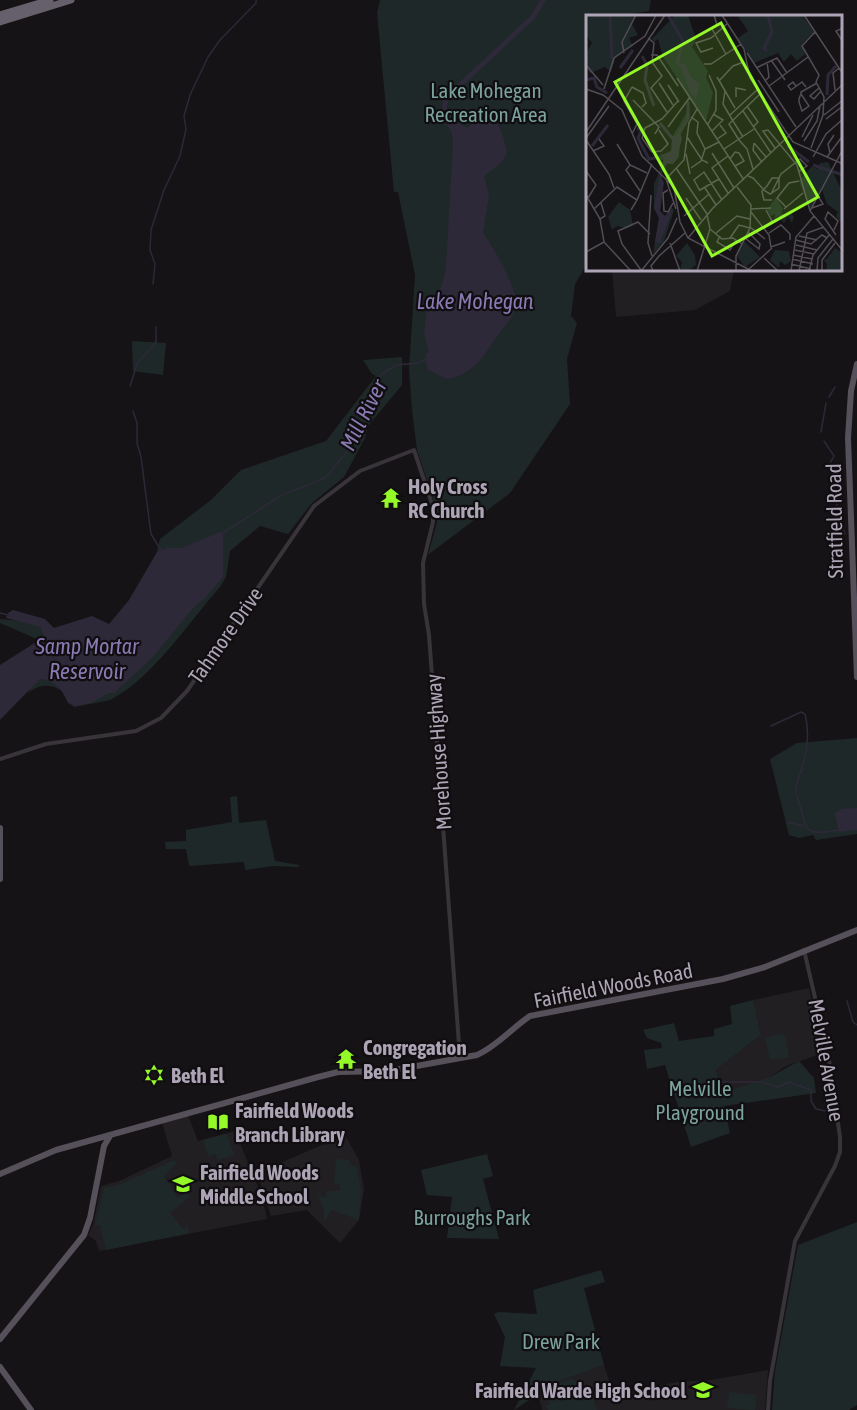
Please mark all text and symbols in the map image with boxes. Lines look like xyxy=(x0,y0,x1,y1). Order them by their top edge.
inset map xyxy=(586,15,842,272)
park label: Lake Mohegan Recreation Area xyxy=(425,78,547,126)
water label: Lake Mohegan xyxy=(416,288,534,314)
water label: Mill River xyxy=(334,374,392,455)
street label: Stratfield Road xyxy=(821,463,847,579)
place label: Holy Cross RC Church xyxy=(408,474,488,522)
temple icon: Holy Cross RC Church xyxy=(379,486,403,510)
street label: Tahmore Drive xyxy=(183,582,267,688)
water label: Samp Mortar Reservoir xyxy=(35,633,140,684)
street label: Morehouse Highway xyxy=(421,673,455,831)
street label: Fairfield Woods Road xyxy=(531,958,695,1012)
street label: Melville Avenue xyxy=(804,997,850,1123)
place label: Congregation Beth El xyxy=(363,1035,467,1083)
temple icon: Congregation Beth El xyxy=(334,1047,358,1071)
synagogue icon: Beth El xyxy=(142,1063,166,1087)
place label: Beth El xyxy=(171,1063,225,1087)
park label: Melville Playground xyxy=(655,1076,745,1124)
place label: Fairfield Woods Branch Library xyxy=(235,1098,354,1146)
library icon: Fairfield Woods Branch Library xyxy=(206,1110,230,1134)
place label: Fairfield Woods Middle School xyxy=(200,1160,319,1208)
school or university icon: Fairfield Woods Middle School xyxy=(171,1172,195,1196)
park label: Burroughs Park xyxy=(413,1205,531,1229)
park label: Drew Park xyxy=(522,1329,600,1353)
place label: Fairfield Warde High School xyxy=(475,1378,686,1402)
school or university icon: Fairfield Warde High School xyxy=(691,1378,715,1402)

